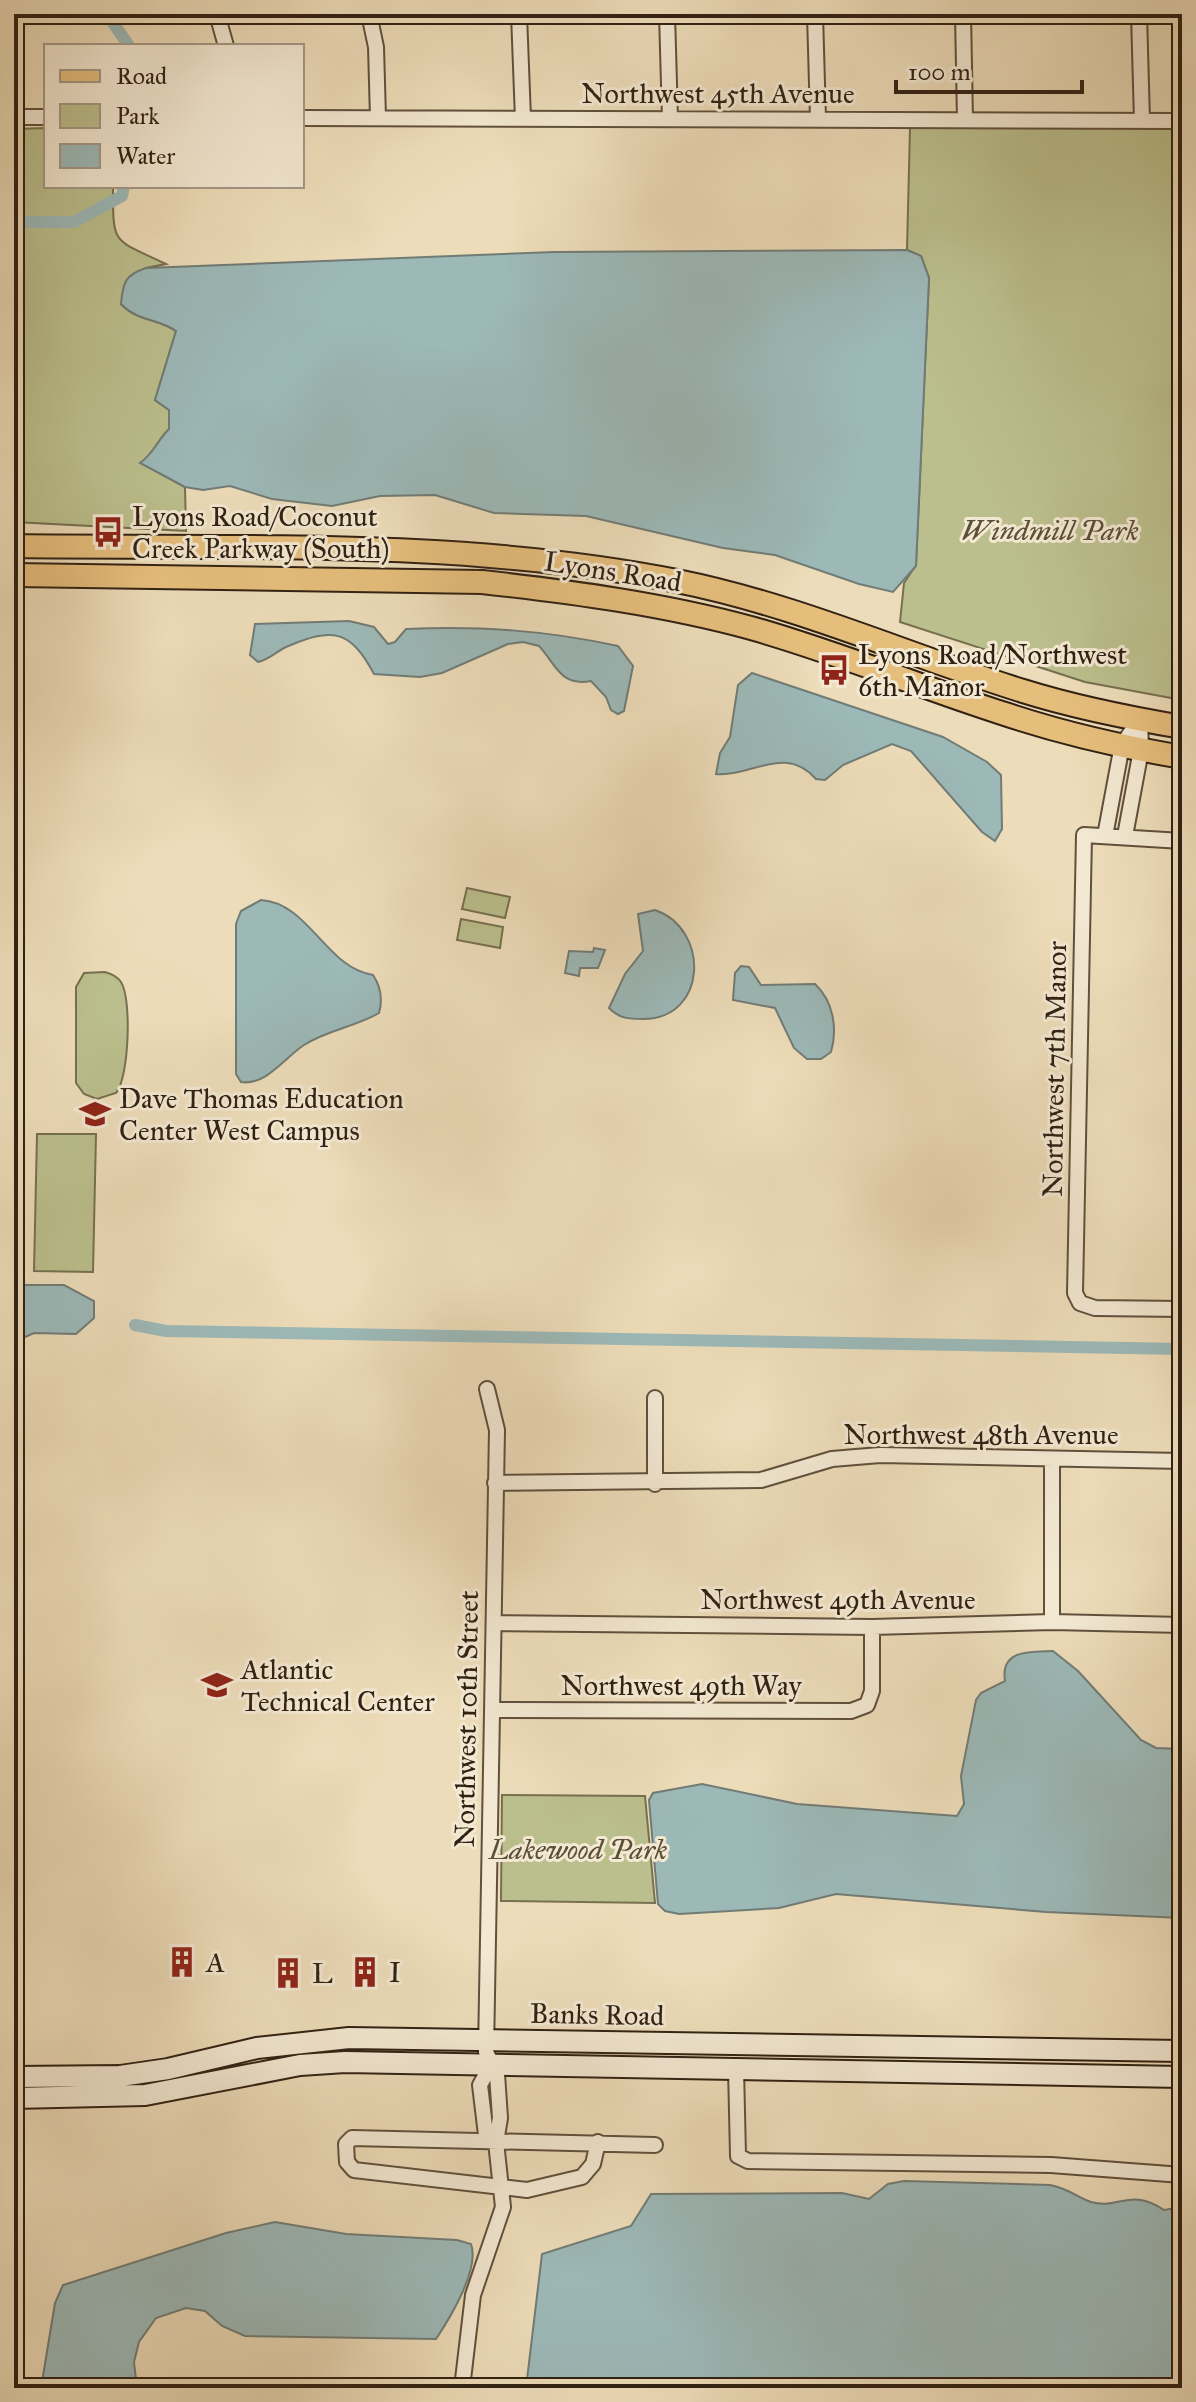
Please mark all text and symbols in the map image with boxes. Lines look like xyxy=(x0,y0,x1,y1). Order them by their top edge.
legend xyxy=(44,44,304,188)
scale bar xyxy=(896,44,1082,94)
text: 100 m xyxy=(908,57,971,87)
text: Road xyxy=(116,61,167,91)
street label: Northwest 45th Avenue xyxy=(581,76,855,111)
text: Park xyxy=(116,101,160,131)
text: Water xyxy=(116,141,175,171)
place label: Lyons Road/Coconut Creek Parkway (South) xyxy=(132,499,390,566)
park label: Windmill Park xyxy=(961,513,1139,548)
bus stop icon: Lyons Road/Coconut Creek Parkway (South) xyxy=(91,515,125,549)
street label: Lyons Road xyxy=(542,543,684,600)
place label: Lyons Road/Northwest 6th Manor xyxy=(858,637,1127,704)
bus stop icon: Lyons Road/Northwest 6th Manor xyxy=(817,653,851,687)
street label: Northwest 7th Manor xyxy=(1035,940,1074,1197)
place label: Dave Thomas Education Center West Campus xyxy=(119,1081,404,1148)
school or university icon: Dave Thomas Education Center West Campus xyxy=(78,1097,112,1131)
street label: Northwest 48th Avenue xyxy=(843,1417,1119,1452)
street label: Northwest 49th Avenue xyxy=(700,1582,976,1617)
street label: Northwest 10th Street xyxy=(447,1590,486,1848)
place label: Atlantic Technical Center xyxy=(240,1652,435,1719)
school or university icon: Atlantic Technical Center xyxy=(200,1668,234,1702)
street label: Northwest 49th Way xyxy=(560,1668,802,1703)
park label: Lakewood Park xyxy=(487,1832,668,1867)
building icon: A xyxy=(165,1945,199,1979)
place label: A xyxy=(205,1945,225,1980)
building icon: I xyxy=(348,1955,382,1989)
place label: I xyxy=(389,1955,401,1990)
building icon: L xyxy=(271,1956,305,1990)
place label: L xyxy=(312,1956,333,1991)
street label: Banks Road xyxy=(529,1996,664,2033)

